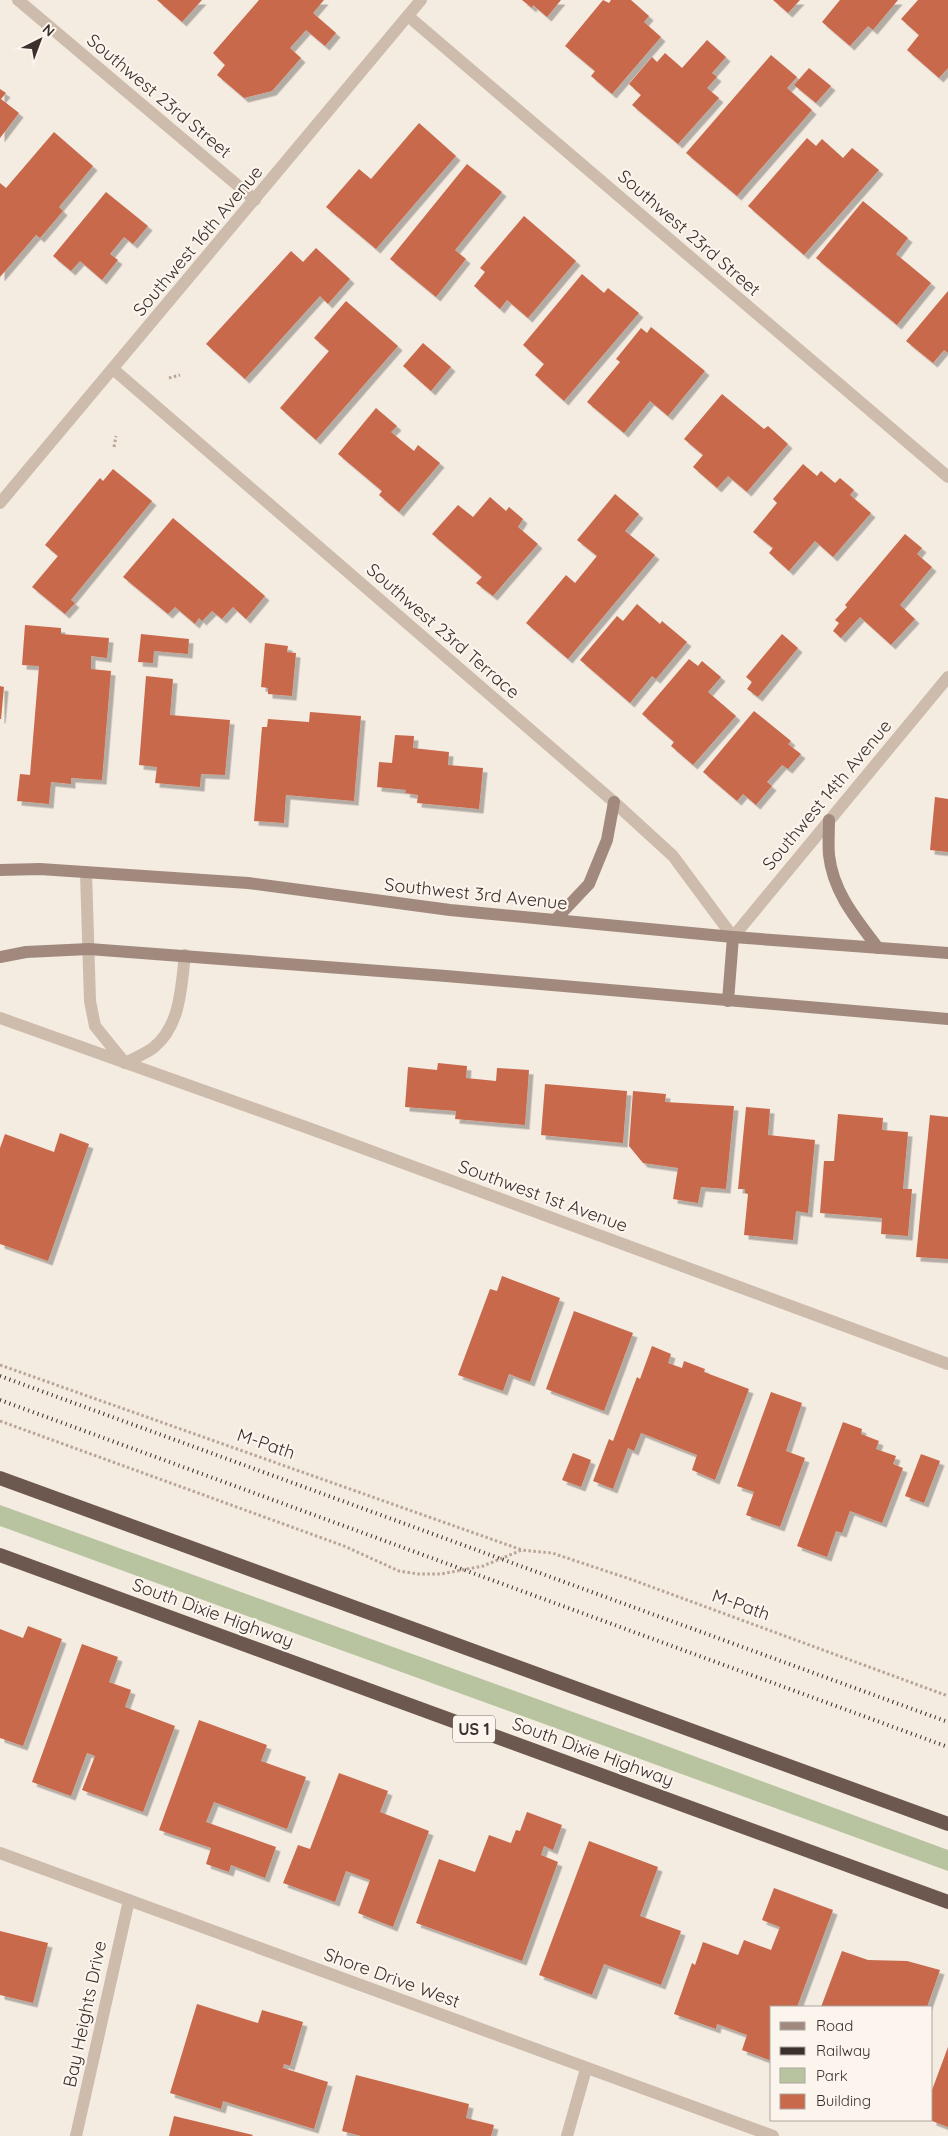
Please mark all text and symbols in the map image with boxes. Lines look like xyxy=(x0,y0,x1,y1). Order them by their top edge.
north arrow xyxy=(15,15,65,65)
text: N xyxy=(39,20,59,40)
street label: Southwest 23rd Street xyxy=(82,28,236,163)
street label: Southwest 16th Avenue xyxy=(128,161,267,321)
street label: Southwest 23rd Street xyxy=(613,164,765,301)
street label: Southwest 23rd Terrace xyxy=(362,558,525,703)
street label: Southwest 14th Avenue xyxy=(757,715,896,875)
street label: Southwest 3rd Avenue xyxy=(383,872,569,915)
street label: Southwest 1st Avenue xyxy=(455,1154,631,1237)
street label: M-Path xyxy=(234,1423,298,1464)
street label: South Dixie Highway xyxy=(129,1573,297,1652)
street label: M-Path xyxy=(709,1584,773,1626)
street label: South Dixie Highway xyxy=(509,1712,677,1791)
road number: US 1 xyxy=(453,1716,495,1742)
street label: Bay Heights Drive xyxy=(58,1938,111,2089)
street label: Shore Drive West xyxy=(321,1942,463,2013)
legend xyxy=(770,2006,933,2121)
text: Road xyxy=(816,2016,853,2035)
text: Railway xyxy=(816,2041,871,2060)
text: Park xyxy=(816,2066,848,2085)
text: Building xyxy=(816,2091,871,2110)

